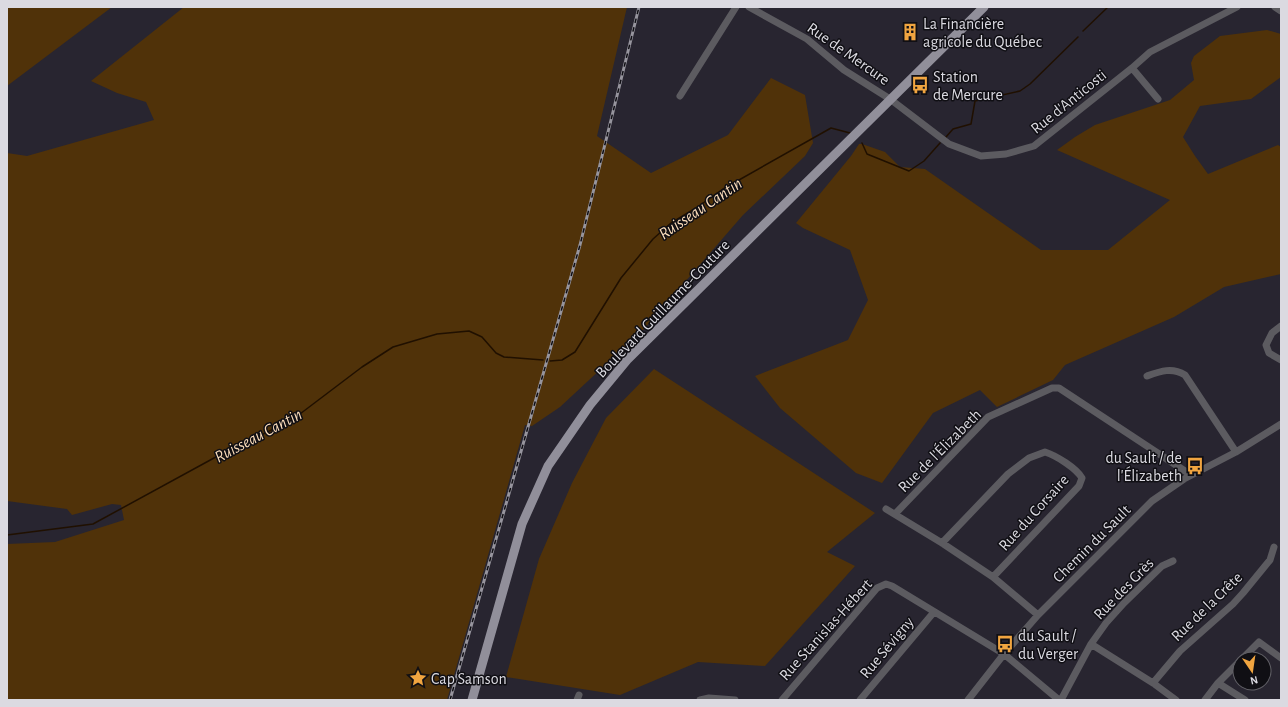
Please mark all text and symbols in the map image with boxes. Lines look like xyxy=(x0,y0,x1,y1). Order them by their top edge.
place label: La Financière agricole du Québec xyxy=(923,16,1042,51)
street label: Rue de Mercure xyxy=(804,20,893,88)
building icon: La Financière agricole du Québec xyxy=(900,22,920,42)
street label: Rue d'Anticosti xyxy=(1028,67,1109,137)
place label: Station de Mercure xyxy=(933,69,1003,103)
bus stop icon: Station de Mercure xyxy=(910,75,930,95)
water label: Ruisseau Cantin xyxy=(656,174,745,242)
street label: Boulevard Guillaume-Couture xyxy=(593,237,733,381)
water label: Ruisseau Cantin xyxy=(212,405,305,466)
street label: Rue de l'Élizabeth xyxy=(894,405,984,495)
place label: du Sault / de l'Élizabeth xyxy=(1106,450,1182,484)
bus stop icon: du Sault / de l'Élizabeth xyxy=(1185,456,1205,476)
street label: Rue du Corsaire xyxy=(996,471,1072,554)
street label: Chemin du Sault xyxy=(1050,502,1134,586)
street label: Rue des Grès xyxy=(1091,555,1157,623)
street label: Rue de la Crête xyxy=(1168,569,1245,644)
street label: Rue Stanislas-Hébert xyxy=(776,576,875,683)
street label: Rue Sévigny xyxy=(857,614,918,682)
place label: du Sault / du Verger xyxy=(1018,628,1079,662)
bus stop icon: du Sault / du Verger xyxy=(995,634,1015,654)
north arrow xyxy=(1232,651,1272,691)
place icon: Cap Samson xyxy=(408,668,428,688)
place label: Cap Samson xyxy=(431,671,507,687)
text: N xyxy=(1249,674,1259,686)

